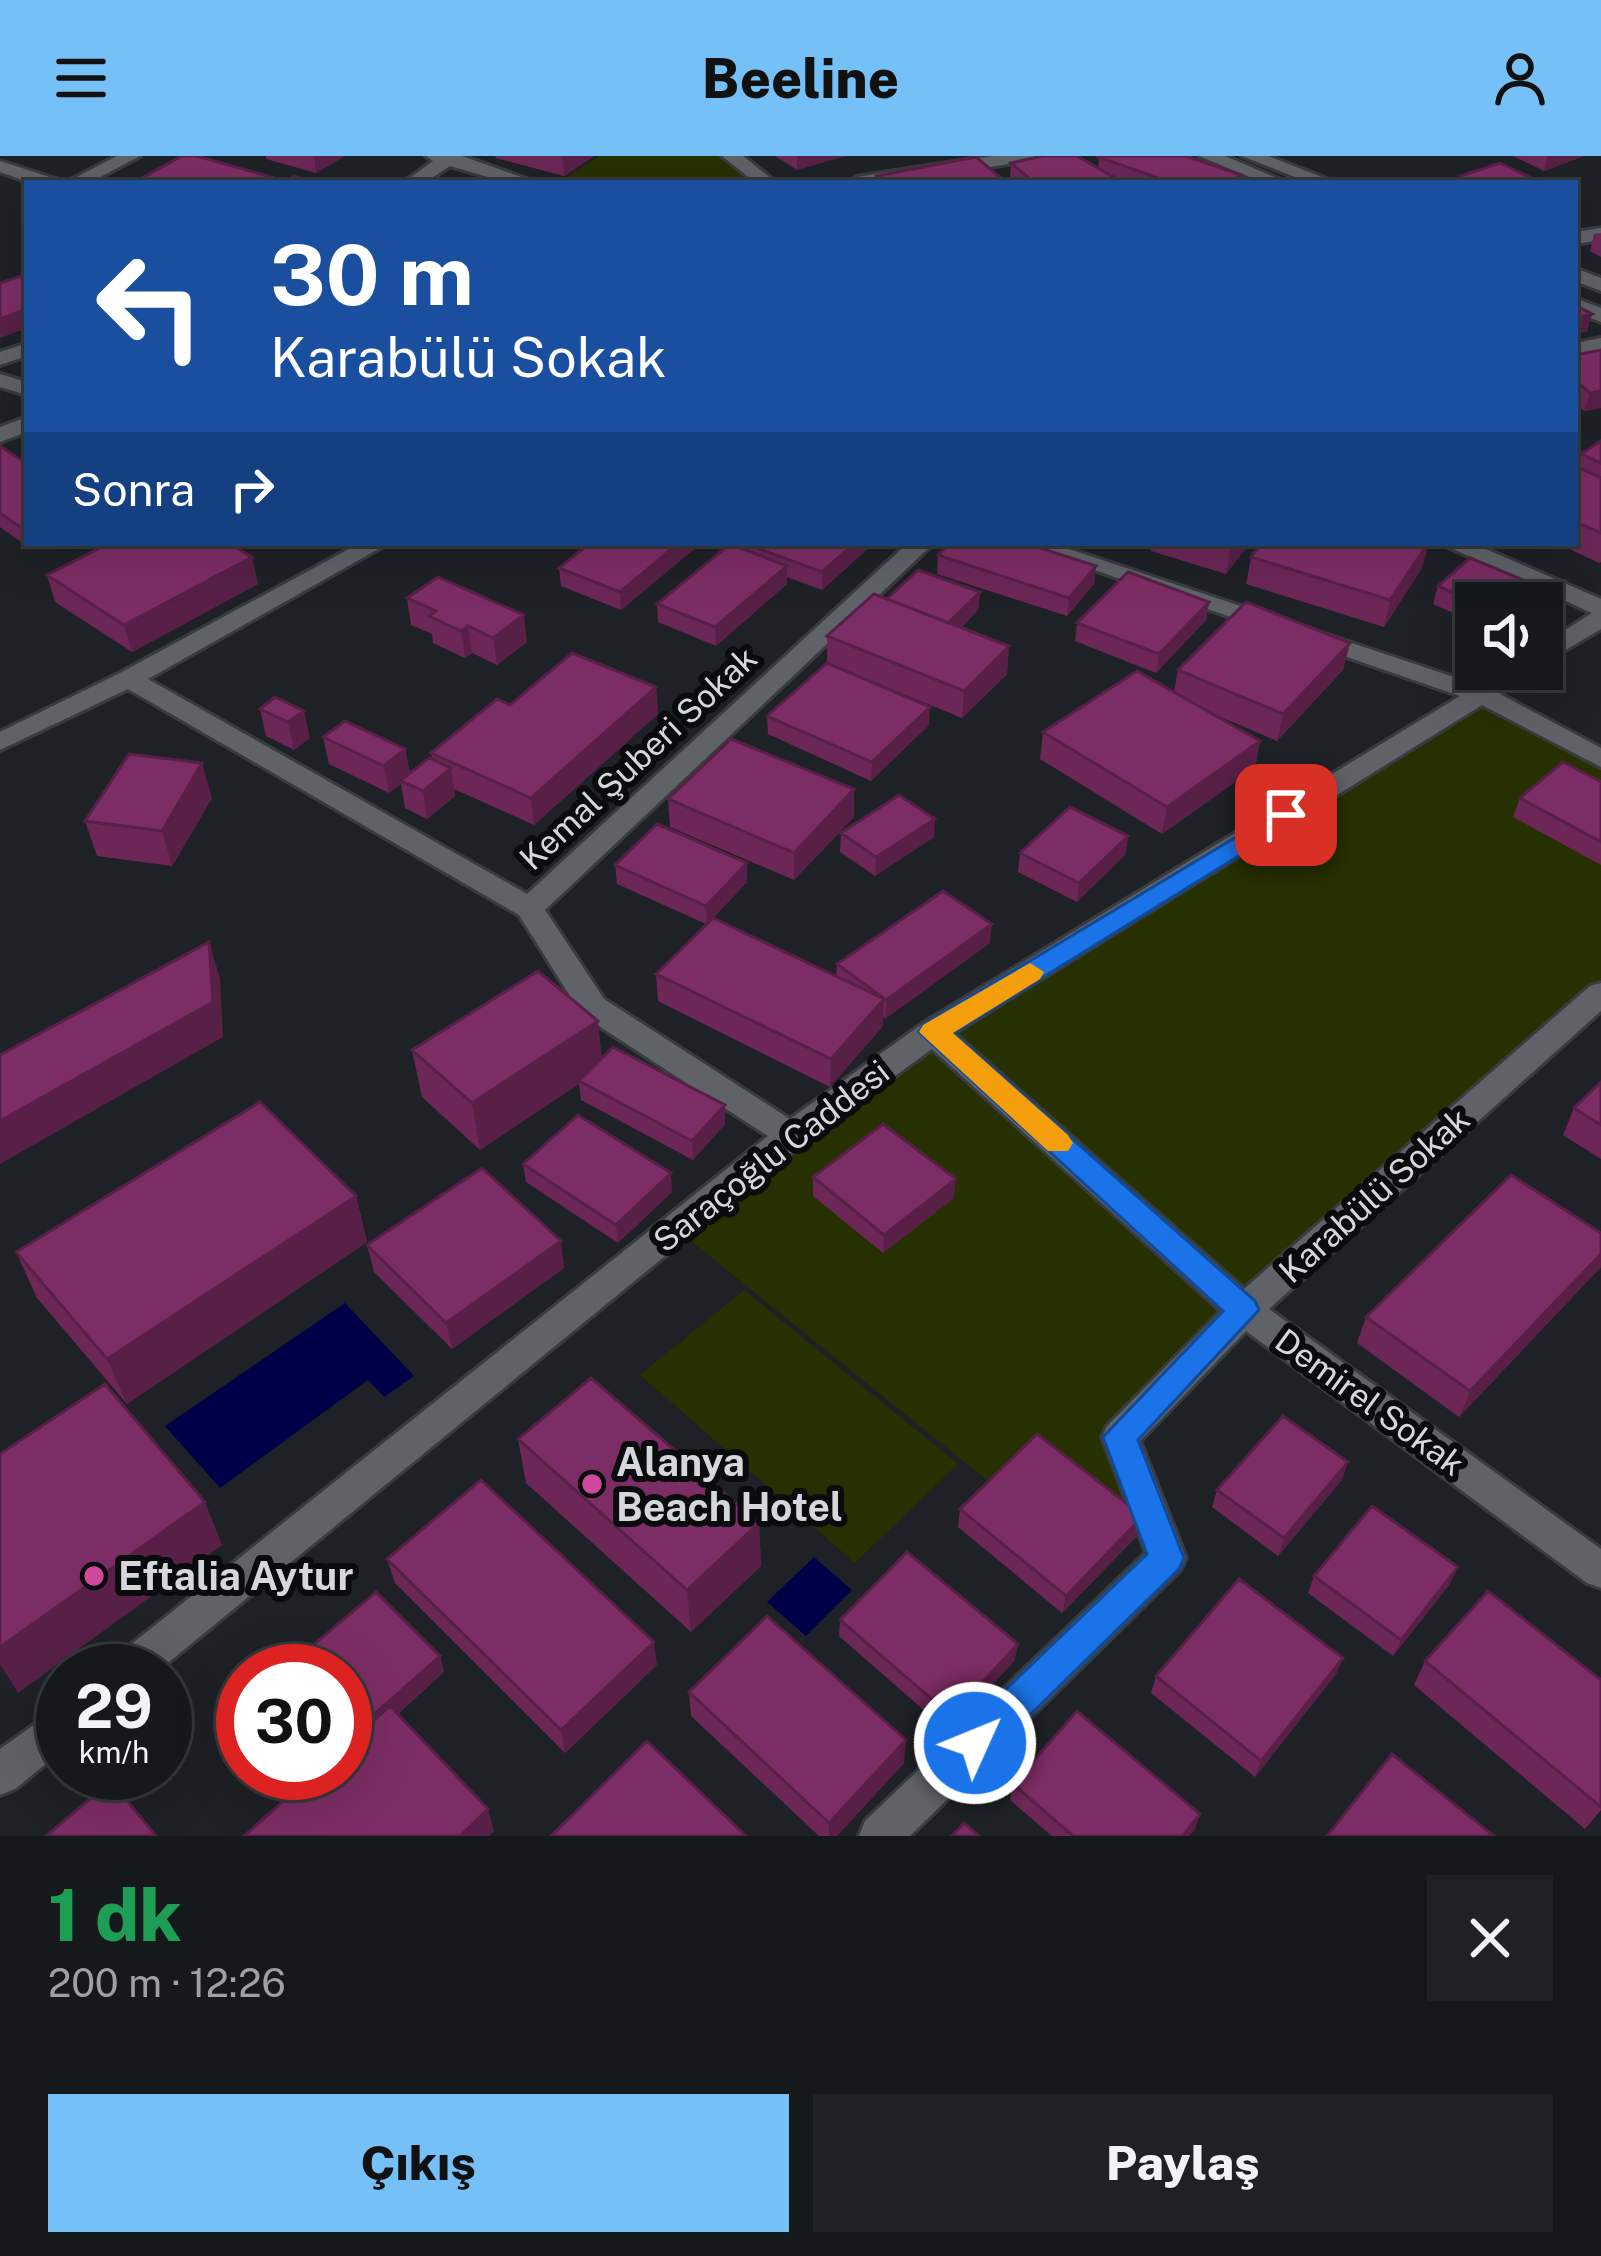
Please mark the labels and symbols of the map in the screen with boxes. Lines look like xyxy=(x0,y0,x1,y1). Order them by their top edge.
street label: Kemal Şuberi Sokak xyxy=(512,639,764,877)
pin xyxy=(1235,764,1337,866)
street label: Saraçoğlu Caddesi xyxy=(646,1052,896,1260)
street label: Karabülü Sokak xyxy=(1271,1100,1477,1290)
street label: Demirel Sokak xyxy=(1269,1321,1471,1483)
place label: Alanya Beach Hotel xyxy=(616,1439,843,1530)
marker: Alanya Beach Hotel xyxy=(579,1471,605,1497)
place label: Eftalia Aytur xyxy=(118,1553,353,1599)
marker: Eftalia Aytur xyxy=(81,1563,107,1589)
speed limit sign: 30 xyxy=(216,1644,372,1800)
position arrow xyxy=(912,1680,1038,1806)

